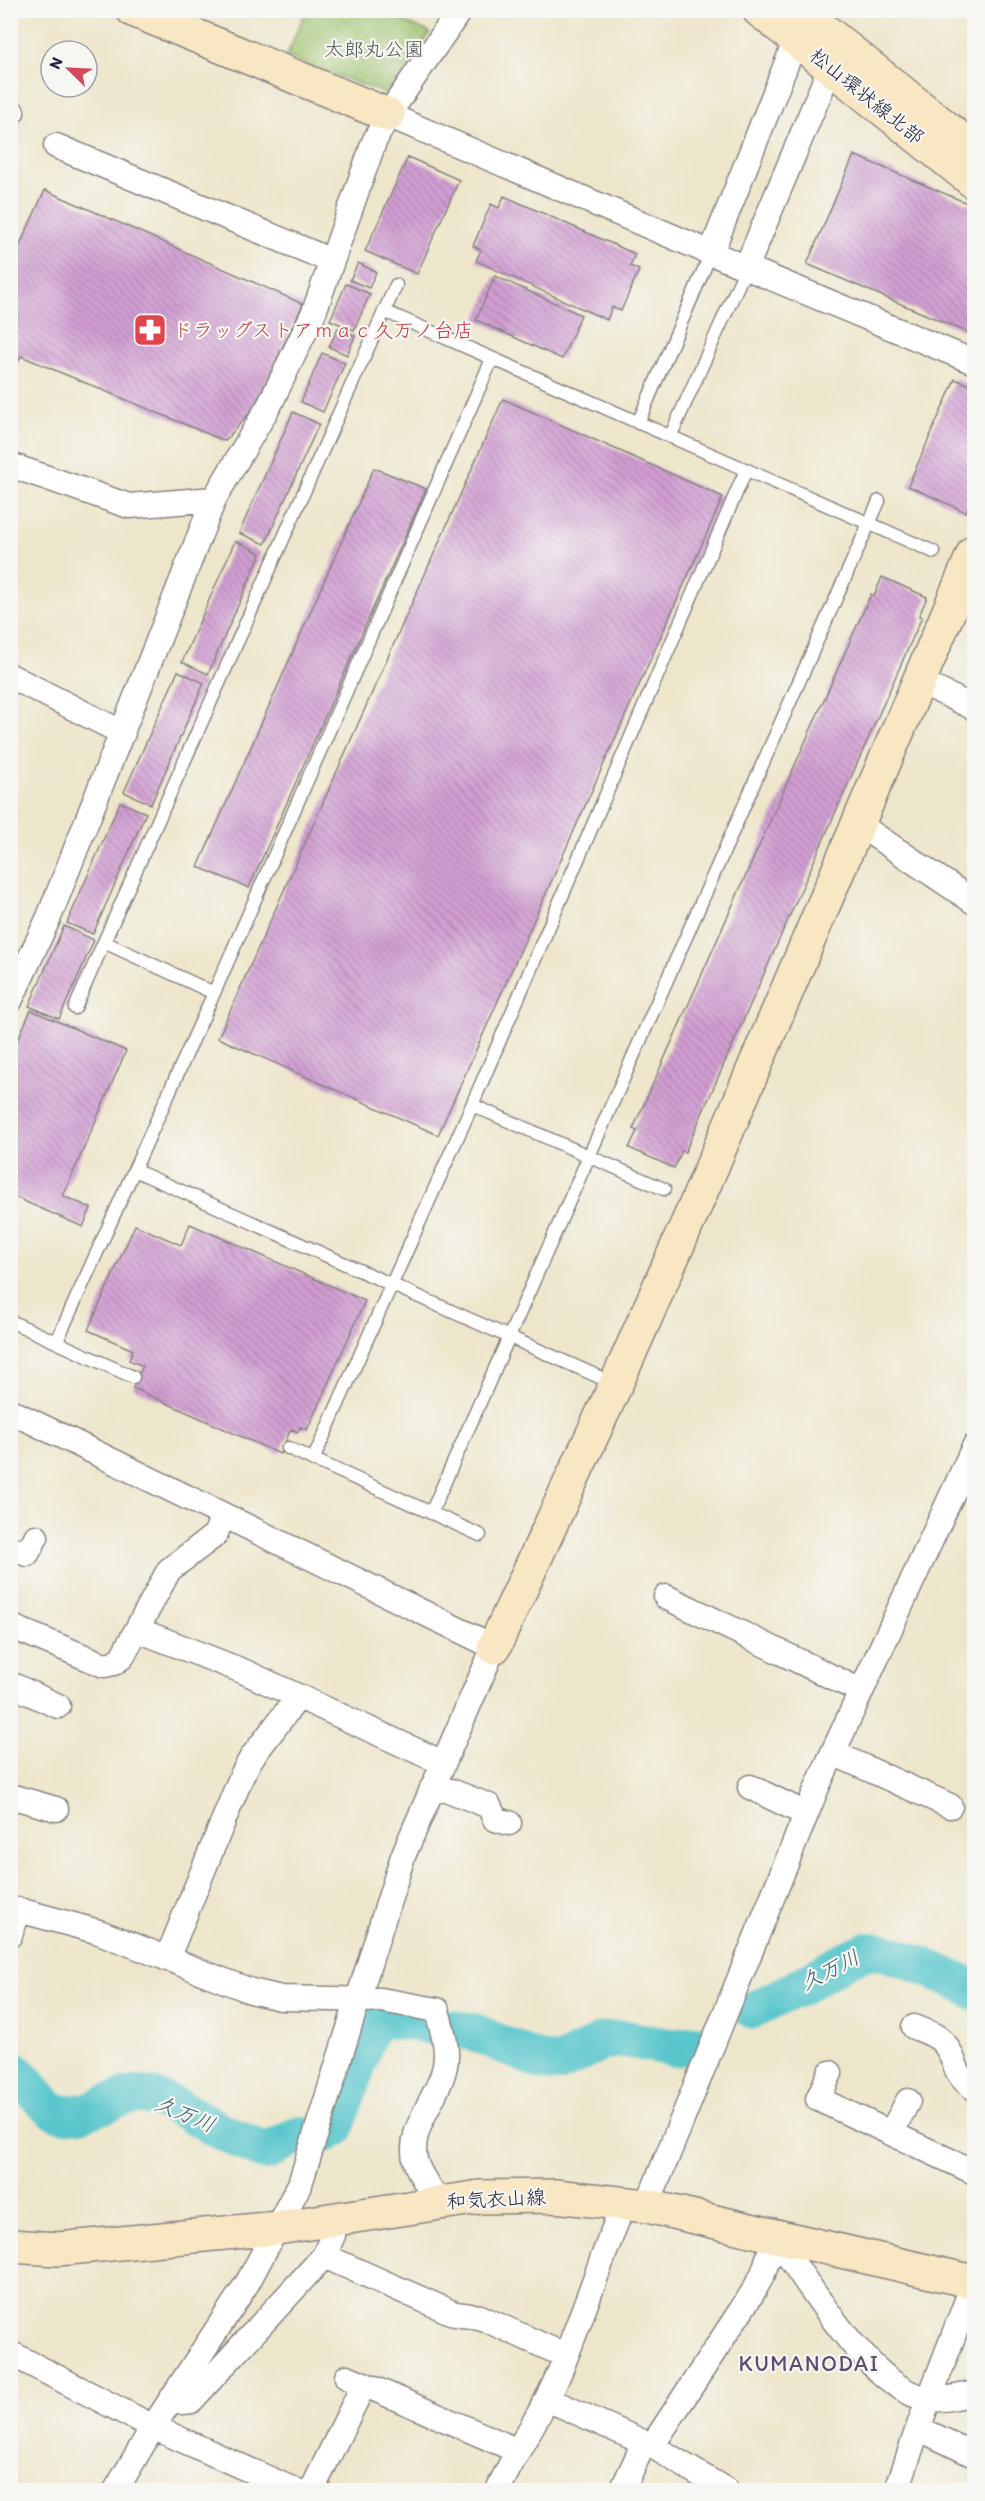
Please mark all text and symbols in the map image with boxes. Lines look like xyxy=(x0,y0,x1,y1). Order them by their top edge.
park label: 太郎丸公園 xyxy=(324,37,424,61)
north arrow xyxy=(39,39,99,99)
street label: 松山環状線北部 xyxy=(805,43,929,149)
text: N xyxy=(45,54,67,72)
pharmacy icon: ドラッグストアｍａｃ久万ノ台店 xyxy=(132,312,168,348)
place label: ドラッグストアｍａｃ久万ノ台店 xyxy=(173,318,473,342)
water label: 久万川 xyxy=(796,1944,864,1995)
water label: 久万川 xyxy=(151,2090,219,2137)
street label: 和気衣山線 xyxy=(445,2184,547,2214)
district label: KUMANODAI xyxy=(739,2350,879,2377)

